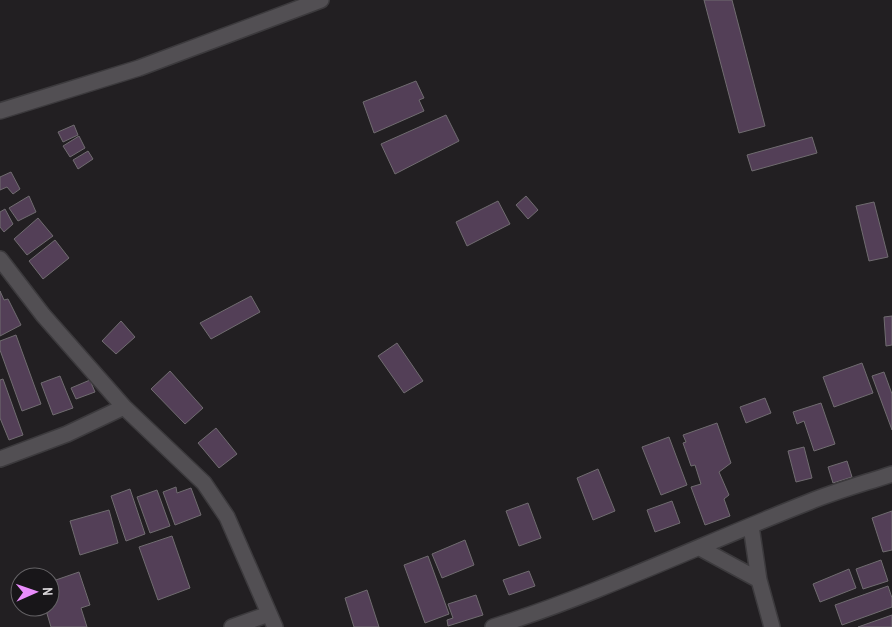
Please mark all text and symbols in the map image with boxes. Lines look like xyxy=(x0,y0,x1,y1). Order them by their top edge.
north arrow xyxy=(10,567,60,617)
text: N xyxy=(39,587,57,596)

